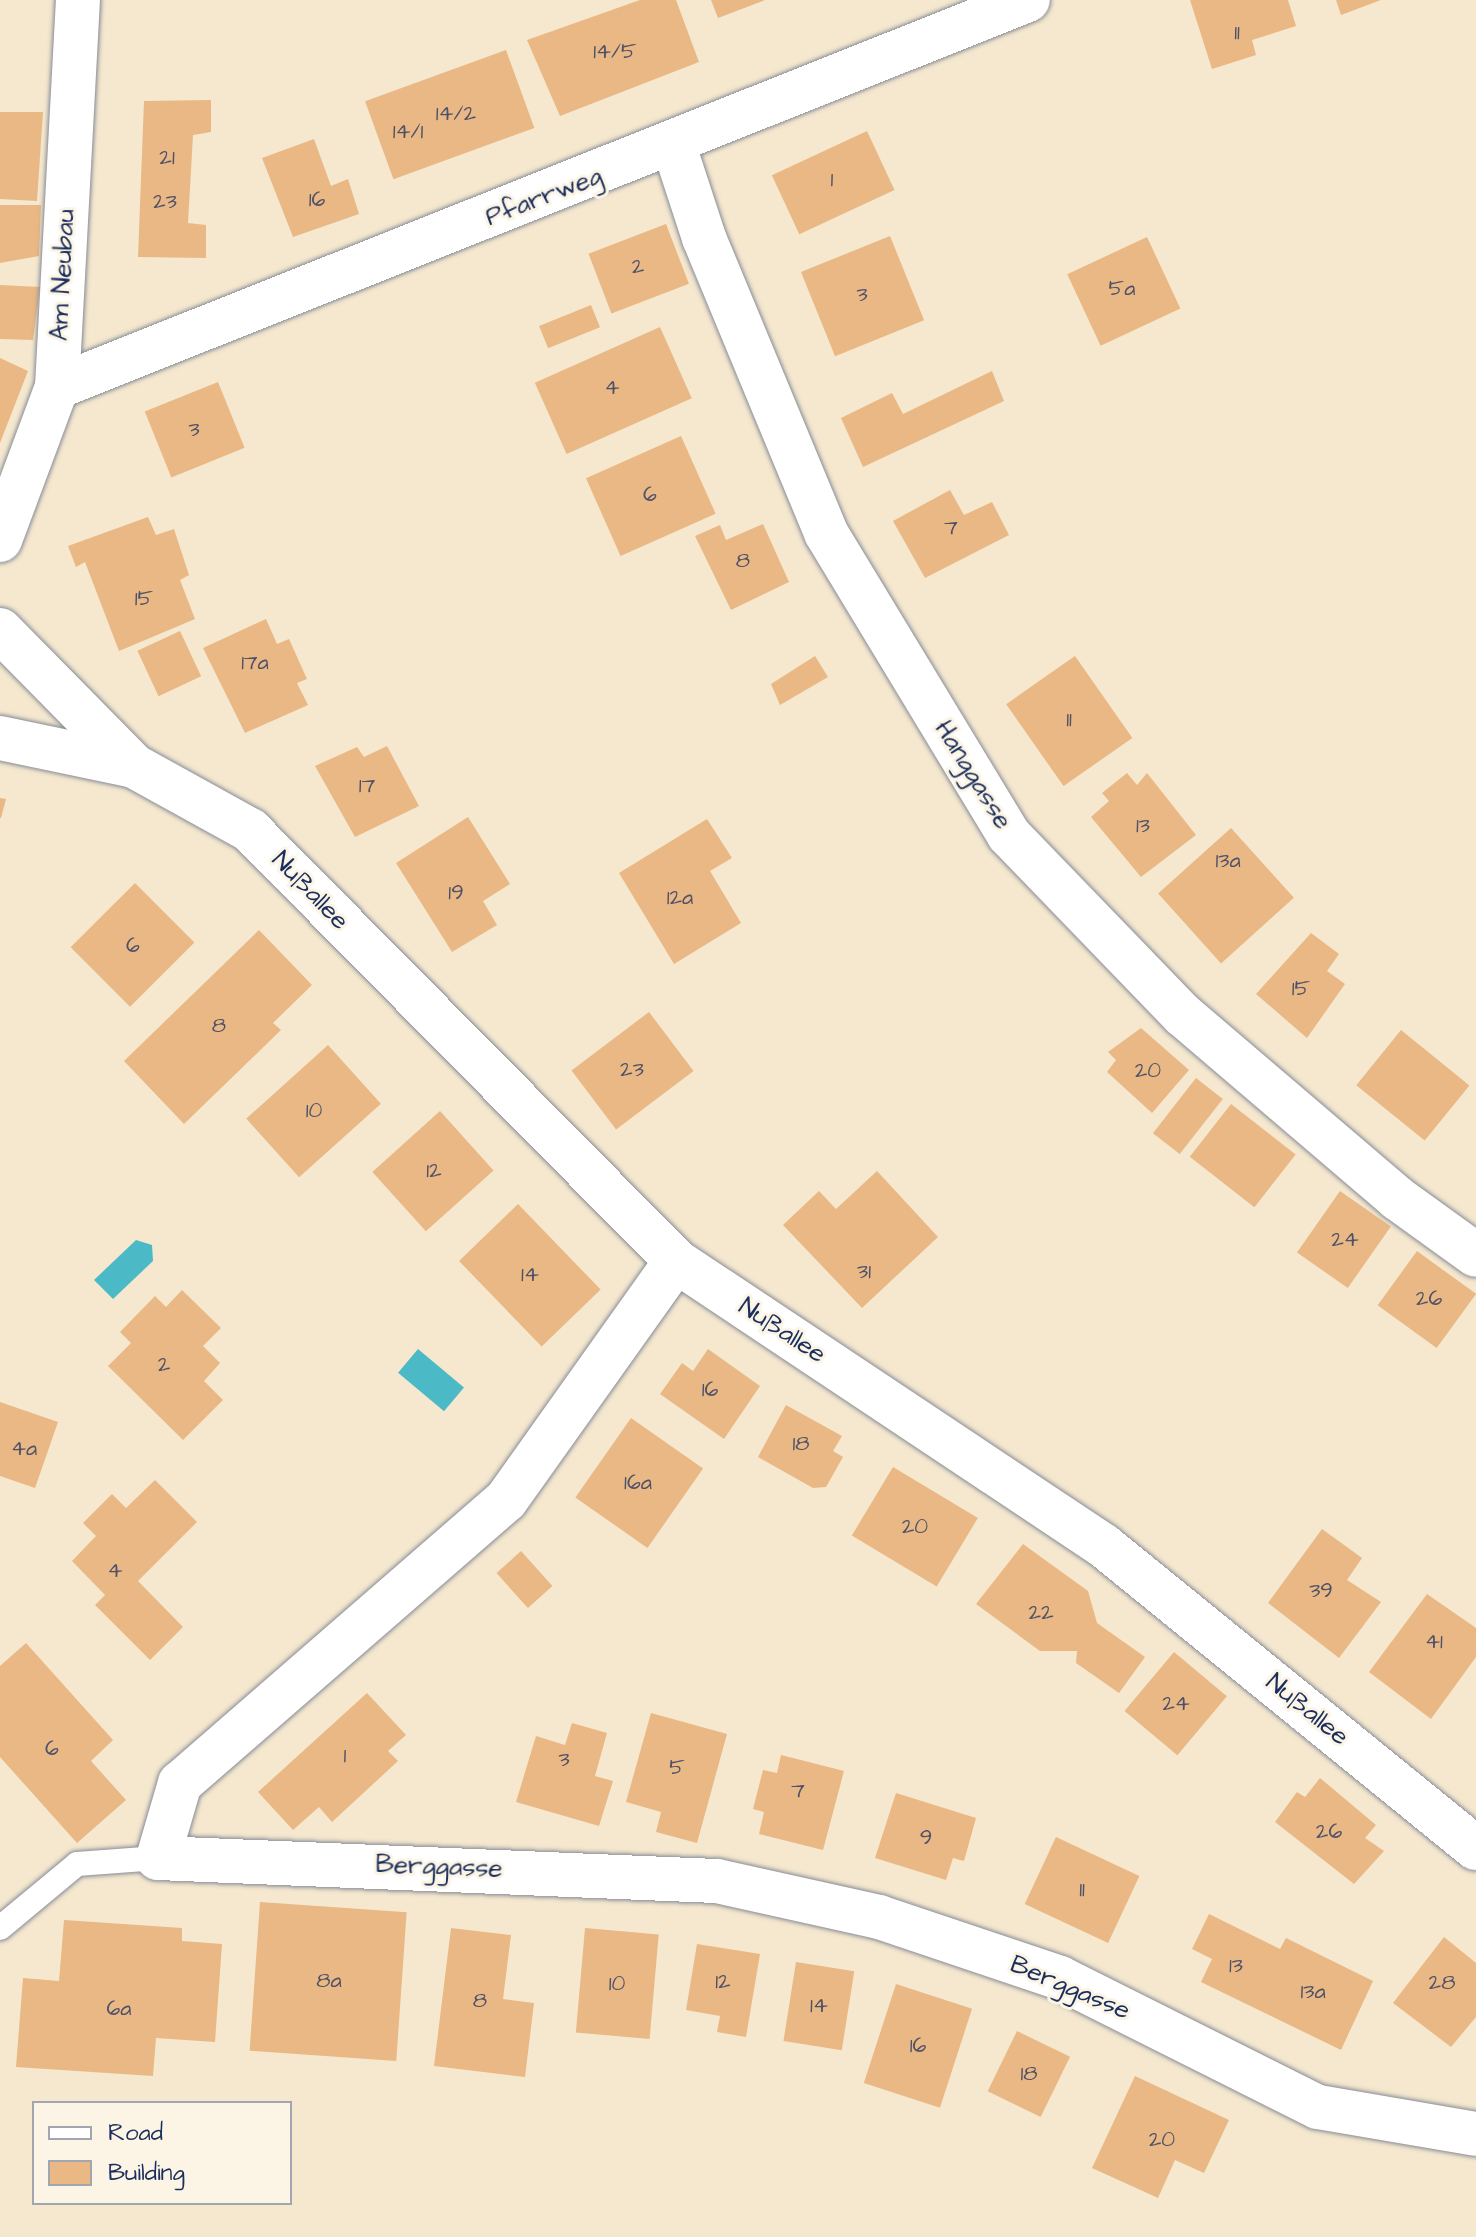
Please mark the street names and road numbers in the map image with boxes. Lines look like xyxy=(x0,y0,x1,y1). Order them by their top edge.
street label: Pfarrweg xyxy=(481,160,607,234)
street label: Am Neubau xyxy=(44,208,82,342)
street label: Hanggasse xyxy=(927,715,1019,835)
street label: Nußallee xyxy=(265,845,355,937)
street label: Nußallee xyxy=(733,1291,831,1371)
street label: Nußallee xyxy=(1259,1667,1355,1753)
street label: Berggasse xyxy=(375,1849,503,1885)
street label: Berggasse xyxy=(1005,1949,1135,2027)

